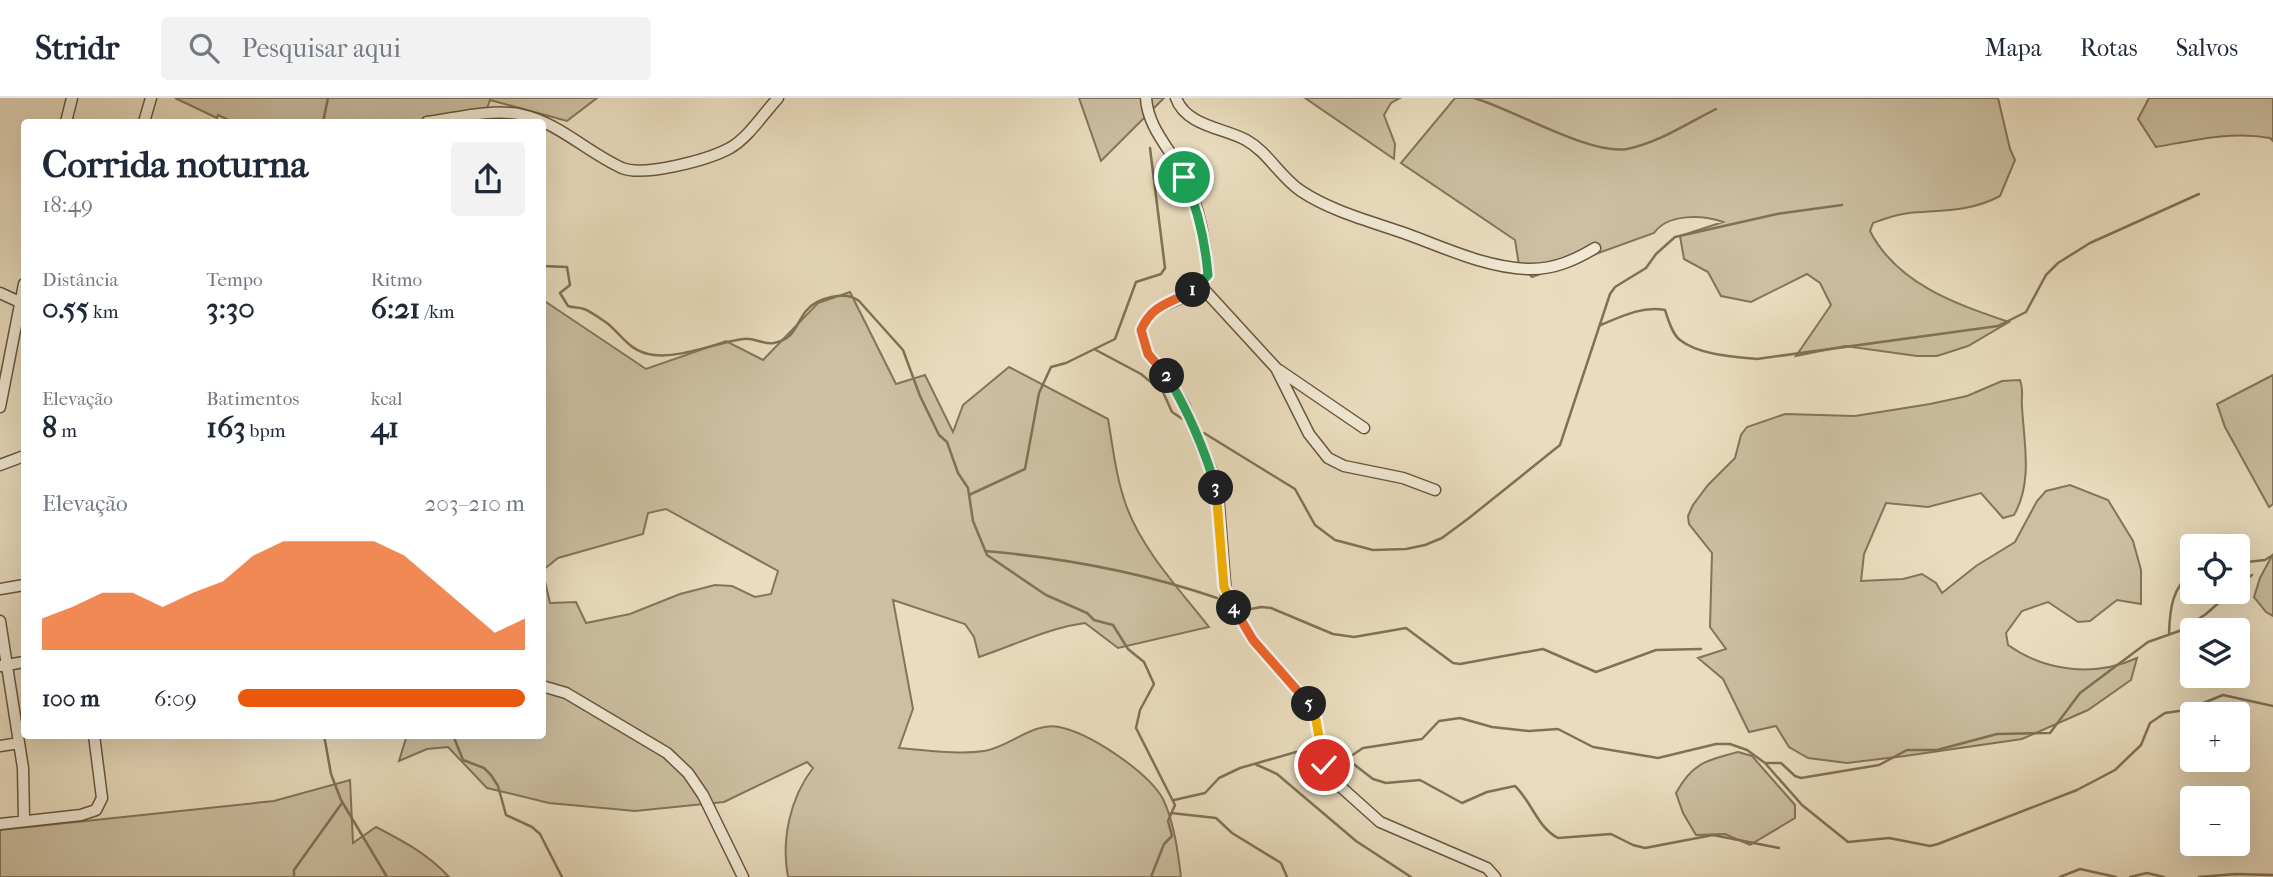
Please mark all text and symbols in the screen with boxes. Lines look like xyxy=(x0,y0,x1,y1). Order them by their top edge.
search box xyxy=(161,17,651,80)
text: Stridr xyxy=(35,29,119,68)
icon: search xyxy=(185,29,223,67)
text: Pesquisar aqui xyxy=(241,33,401,64)
text: Mapa xyxy=(1985,34,2042,62)
text: Rotas xyxy=(2080,34,2138,62)
text: Salvos xyxy=(2176,34,2238,62)
text: Corrida noturna xyxy=(42,142,308,187)
button: share xyxy=(451,142,525,216)
pin xyxy=(1154,147,1214,207)
icon: arrive xyxy=(1165,158,1203,196)
text: 18:49 xyxy=(42,191,93,218)
text: Distância xyxy=(42,269,118,291)
text: Tempo xyxy=(206,269,263,291)
text: Ritmo xyxy=(371,269,422,291)
pin: 1 xyxy=(1176,272,1210,308)
text: 1 xyxy=(1189,278,1196,300)
text: 0.55 xyxy=(42,291,89,326)
text: 3:30 xyxy=(206,291,255,326)
text: 6:21 xyxy=(371,291,420,326)
text: km xyxy=(89,301,119,323)
text: /km xyxy=(420,301,455,323)
pin: 2 xyxy=(1150,358,1184,394)
text: 2 xyxy=(1162,364,1171,386)
text: Elevação xyxy=(42,388,113,410)
text: Batimentos xyxy=(206,388,299,410)
text: kcal xyxy=(371,388,403,410)
text: 8 xyxy=(42,410,57,445)
text: 163 xyxy=(206,410,245,445)
text: 41 xyxy=(371,410,399,445)
text: m xyxy=(57,420,77,442)
text: bpm xyxy=(245,420,286,442)
pin: 3 xyxy=(1198,470,1234,506)
text: 3 xyxy=(1212,476,1219,498)
text: Elevação xyxy=(42,490,128,517)
text: 203–210 m xyxy=(424,490,525,517)
map controls xyxy=(2180,534,2250,856)
button: locate xyxy=(2180,534,2250,604)
pin: 4 xyxy=(1216,590,1252,626)
text: 4 xyxy=(1228,596,1239,618)
button: layers xyxy=(2180,618,2250,688)
text: 100 m xyxy=(42,685,100,712)
text: 6:09 xyxy=(154,685,197,712)
pin: 5 xyxy=(1292,686,1326,722)
text: 5 xyxy=(1304,692,1313,714)
button: + xyxy=(2180,702,2250,772)
pin xyxy=(1294,735,1354,795)
icon: check xyxy=(1305,746,1343,784)
button: − xyxy=(2180,786,2250,856)

